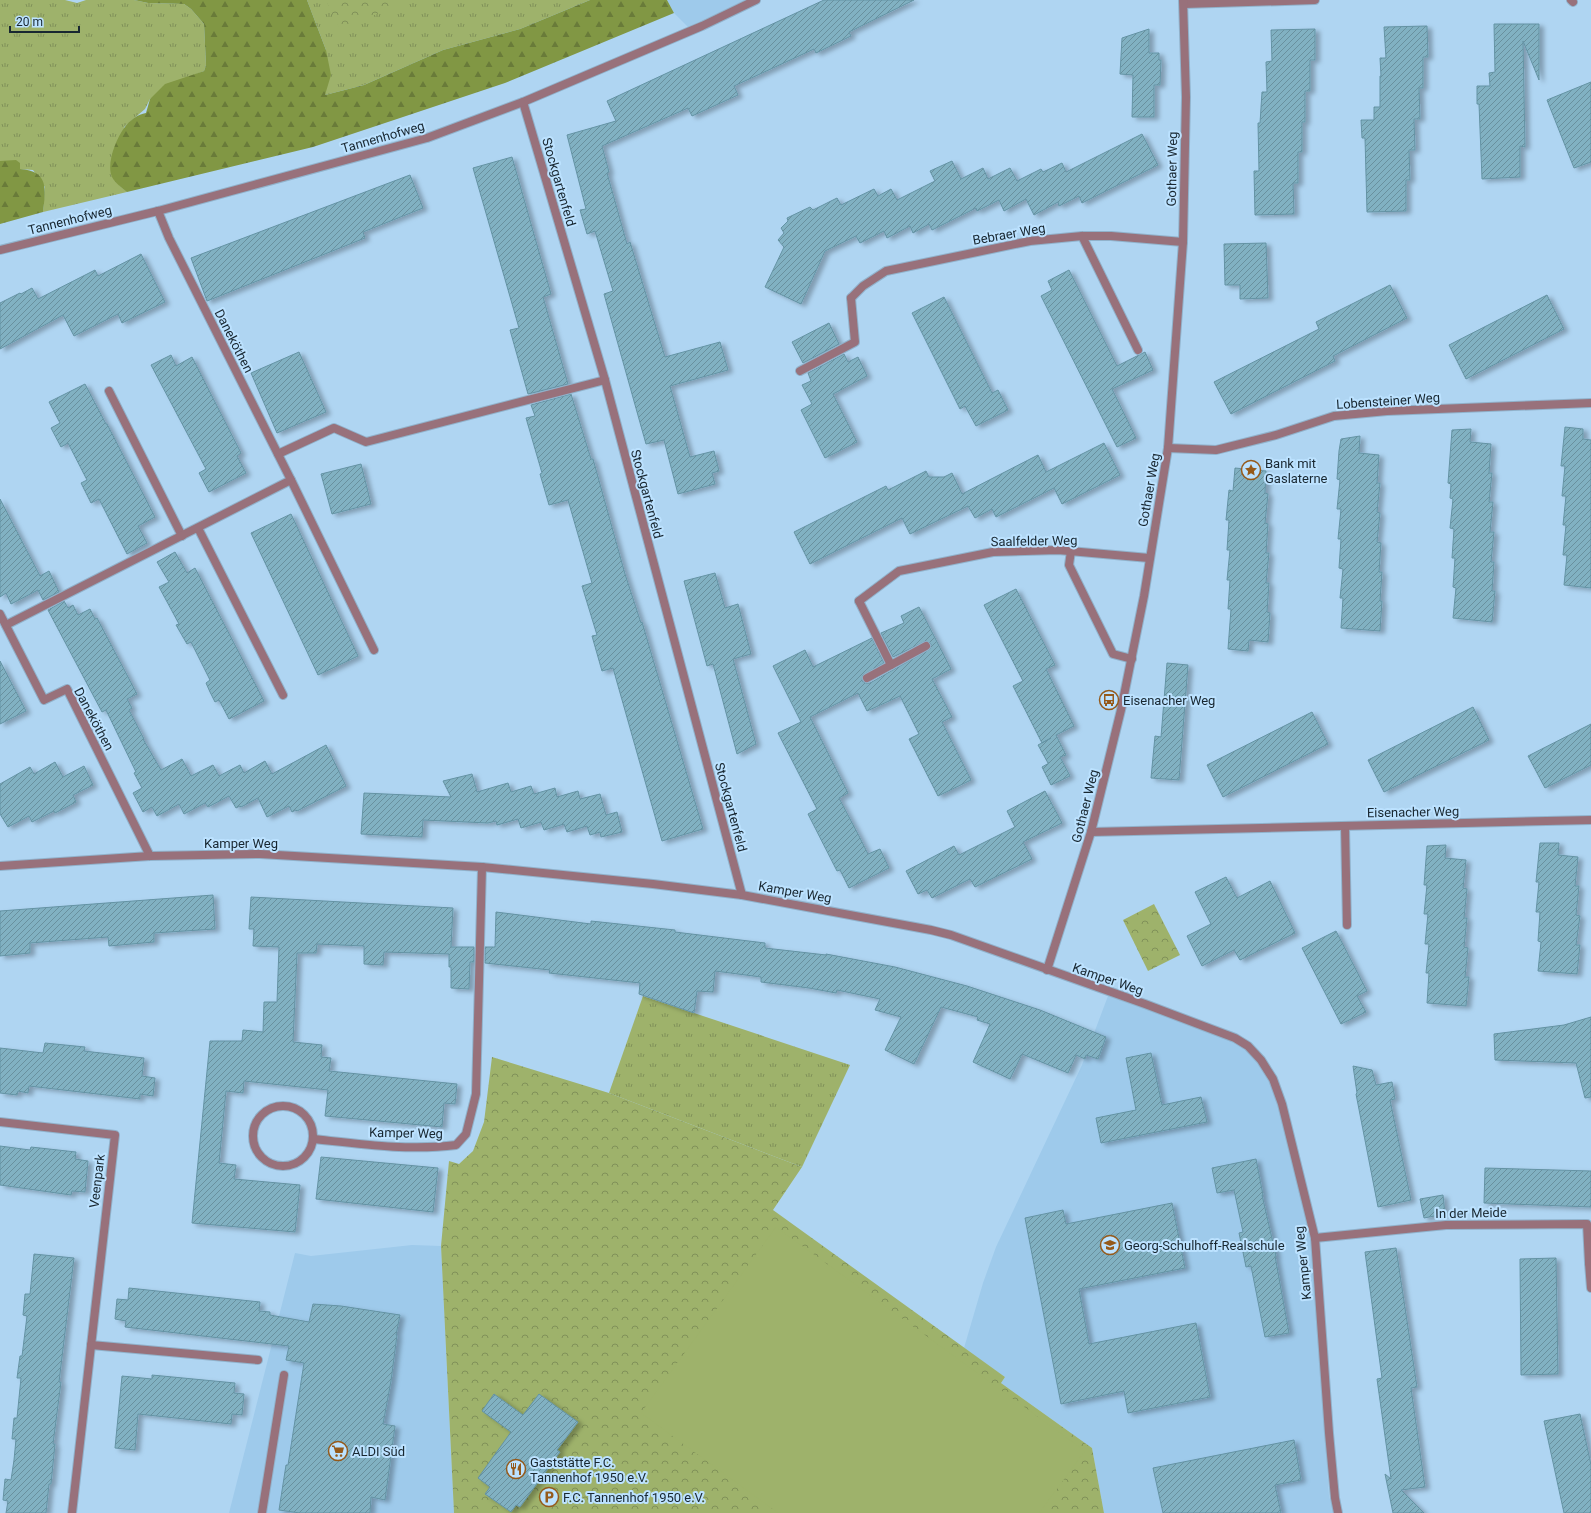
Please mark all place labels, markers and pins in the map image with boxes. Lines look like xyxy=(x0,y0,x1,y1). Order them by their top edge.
place label: Bank mit Gaslaterne xyxy=(1265,456,1328,486)
place icon: Bank mit Gaslaterne xyxy=(1240,459,1262,481)
bus stop icon: Eisenacher Weg xyxy=(1098,689,1120,711)
place label: Eisenacher Weg xyxy=(1123,693,1215,708)
school or university icon: Georg-Schulhoff-Realschule xyxy=(1099,1234,1121,1256)
place label: Georg-Schulhoff-Realschule xyxy=(1124,1238,1285,1253)
supermarket icon: ALDI Süd xyxy=(327,1440,349,1462)
place label: ALDI Süd xyxy=(352,1444,405,1459)
place label: Gaststätte F.C. Tannenhof 1950 e.V. xyxy=(530,1455,648,1485)
restaurant icon: Gaststätte F.C. Tannenhof 1950 e.V. xyxy=(505,1458,527,1480)
parking icon: F.C. Tannenhof 1950 e.V. xyxy=(538,1486,560,1508)
place label: F.C. Tannenhof 1950 e.V. xyxy=(563,1490,705,1505)

